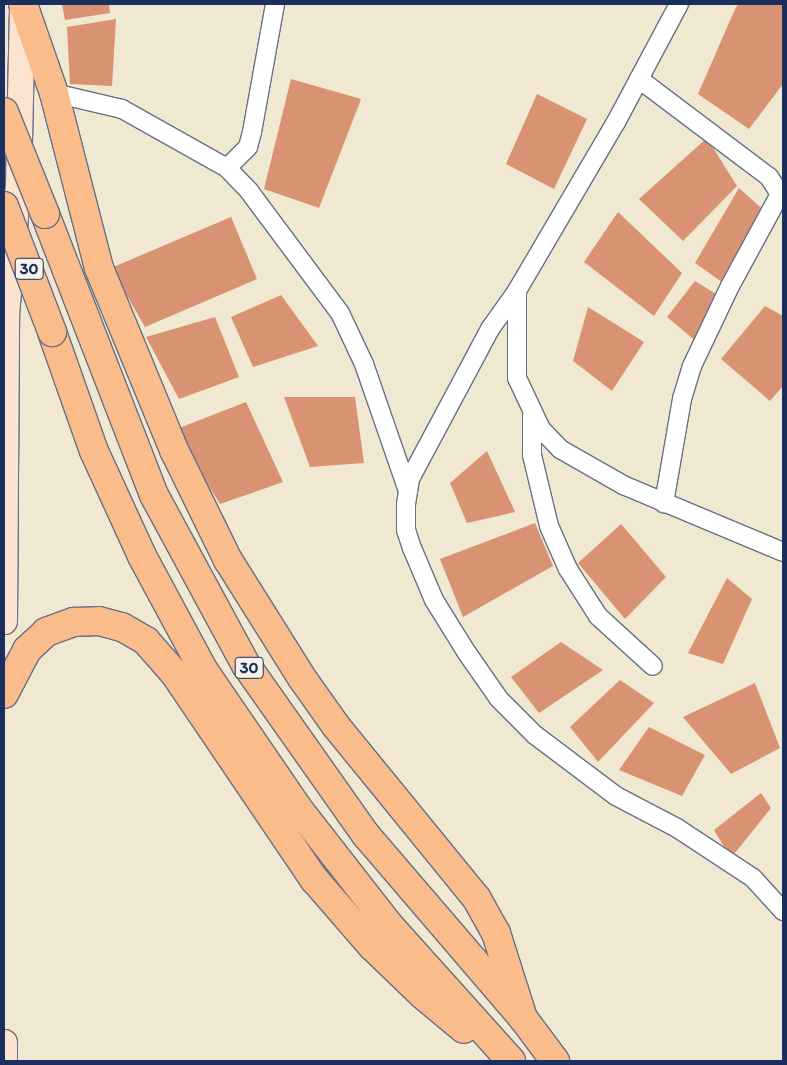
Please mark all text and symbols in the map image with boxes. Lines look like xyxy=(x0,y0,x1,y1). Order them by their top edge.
road number: 30 xyxy=(14,255,44,282)
road number: 30 xyxy=(234,654,264,681)

